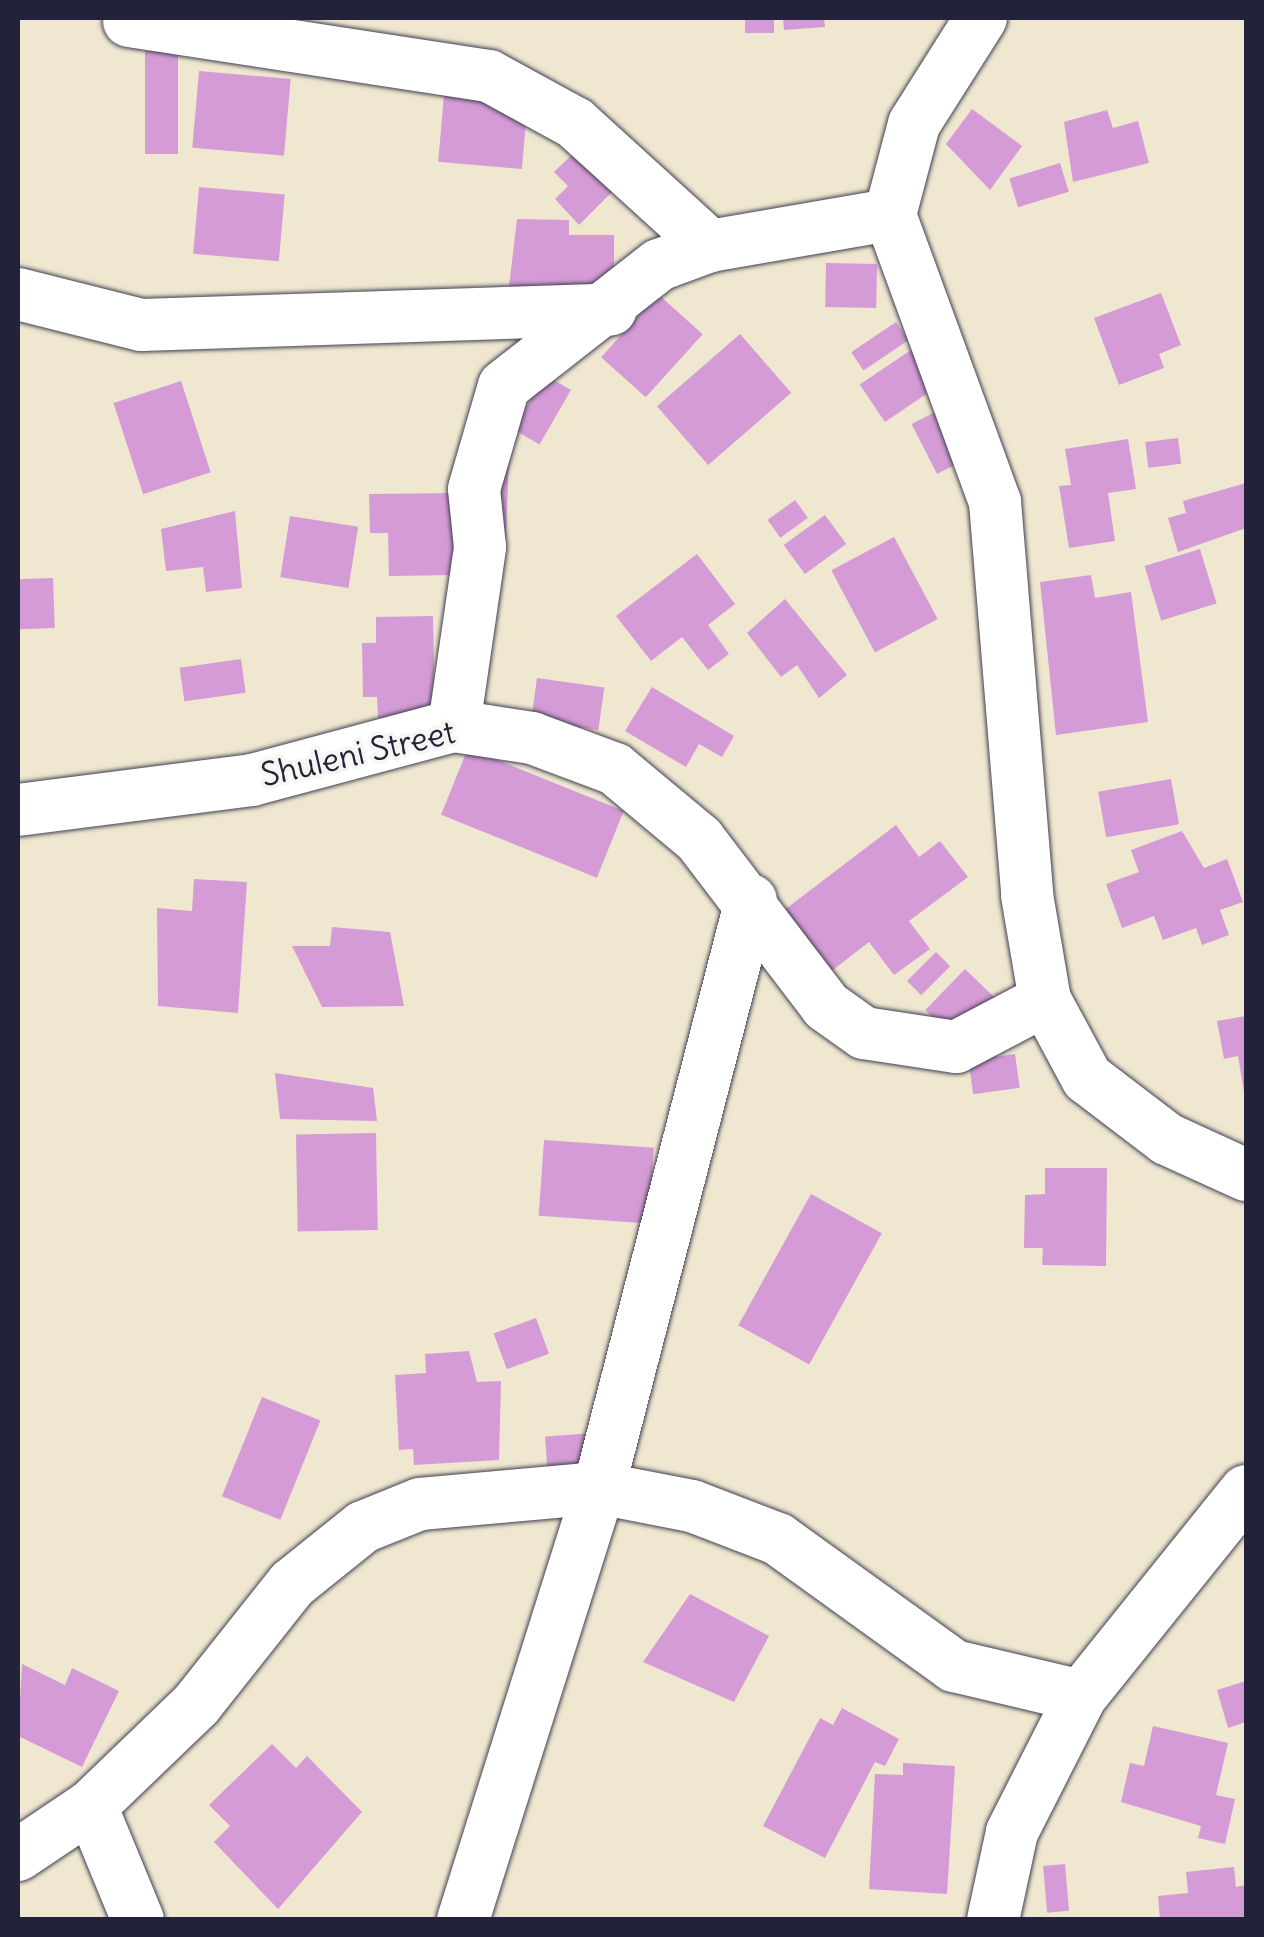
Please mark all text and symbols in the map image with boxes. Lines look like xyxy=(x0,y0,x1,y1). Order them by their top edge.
street label: Shuleni Street xyxy=(257,713,459,795)

